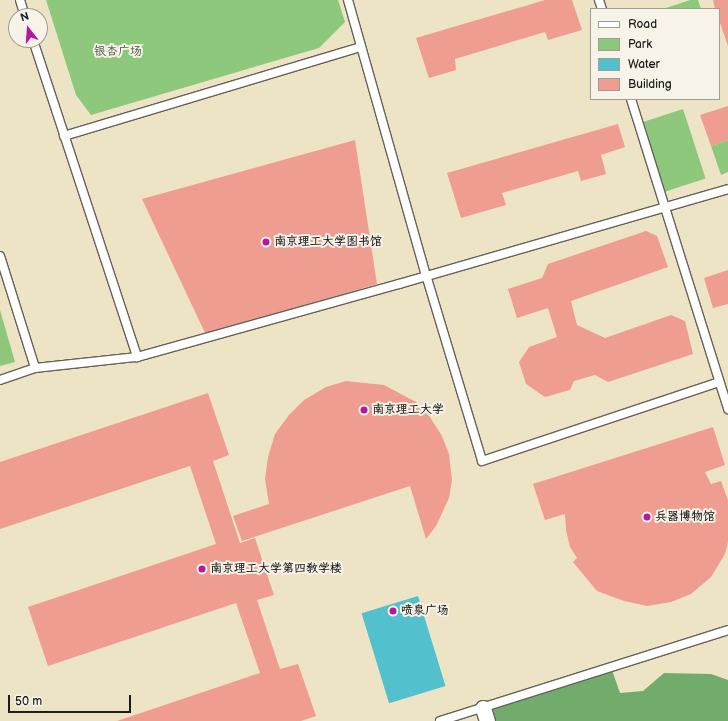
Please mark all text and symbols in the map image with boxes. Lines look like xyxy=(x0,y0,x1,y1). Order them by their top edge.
north arrow xyxy=(8,8,48,48)
legend xyxy=(590,8,720,100)
text: N xyxy=(19,10,30,24)
text: Road xyxy=(628,17,657,32)
text: Park xyxy=(628,37,652,52)
park label: 银杏广场 xyxy=(94,45,142,59)
text: Water xyxy=(628,57,660,72)
text: Building xyxy=(628,77,672,92)
place label: 南京理工大学图书馆 xyxy=(274,235,382,249)
marker: 南京理工大学图书馆 xyxy=(261,237,271,247)
place label: 南京理工大学 xyxy=(372,403,444,417)
marker: 南京理工大学 xyxy=(359,405,369,415)
place label: 兵器博物馆 xyxy=(655,510,715,524)
marker: 兵器博物馆 xyxy=(642,512,652,522)
place label: 南京理工大学第四教学楼 xyxy=(210,562,342,576)
marker: 南京理工大学第四教学楼 xyxy=(197,564,207,574)
place label: 喷泉广场 xyxy=(401,604,449,618)
marker: 喷泉广场 xyxy=(388,606,398,616)
scale bar xyxy=(10,687,133,713)
text: 50 m xyxy=(15,694,42,709)

